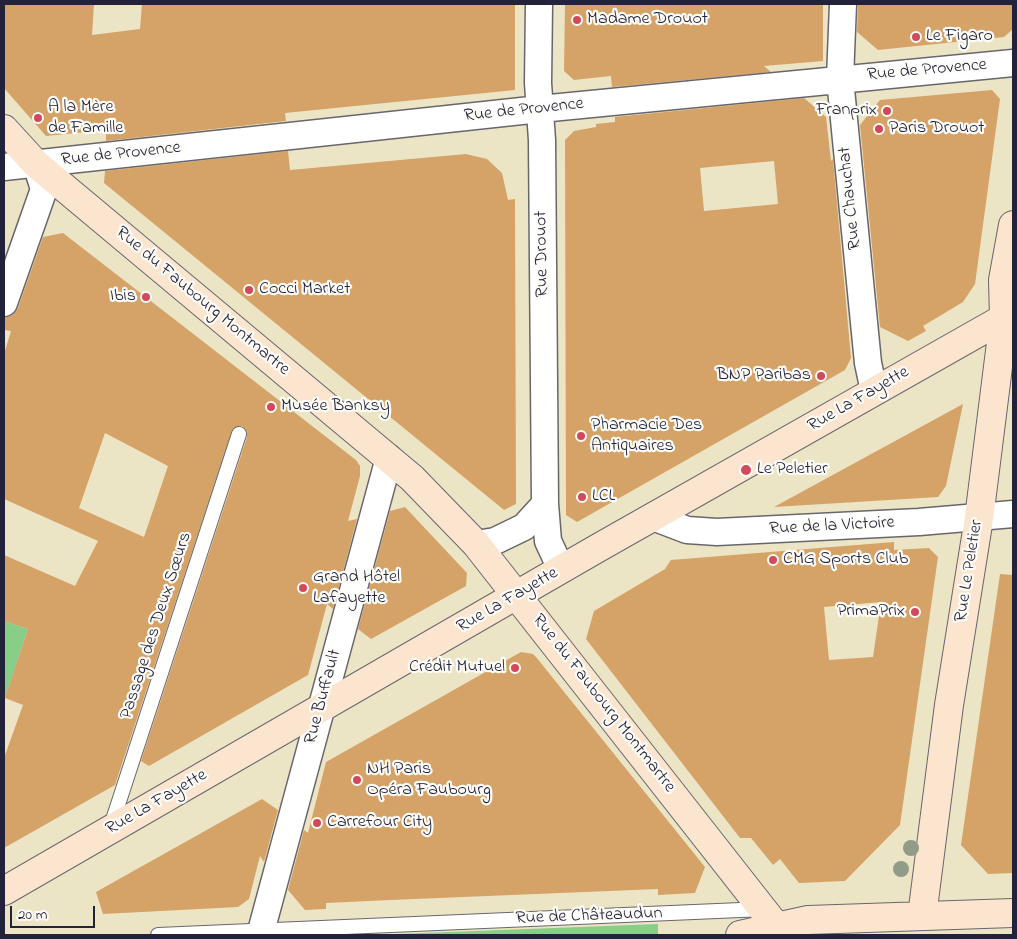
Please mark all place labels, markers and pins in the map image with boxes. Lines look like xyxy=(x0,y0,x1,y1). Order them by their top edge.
place label: Madame Drouot xyxy=(587,9,708,31)
marker: Madame Drouot xyxy=(571,14,583,26)
place label: Le Figaro xyxy=(926,26,993,48)
marker: Le Figaro xyxy=(910,31,922,43)
place label: A la Mère de Famille xyxy=(48,97,123,140)
place label: Franprix xyxy=(816,100,877,122)
marker: Franprix xyxy=(881,105,893,117)
marker: A la Mère de Famille xyxy=(32,112,44,124)
place label: Paris Drouot xyxy=(889,118,984,140)
marker: Paris Drouot xyxy=(873,123,885,135)
place label: Cocci Market xyxy=(259,279,350,301)
marker: Cocci Market xyxy=(243,284,255,296)
place label: Ibis xyxy=(110,286,136,308)
marker: Ibis xyxy=(140,291,152,303)
place label: BNP Paribas xyxy=(717,365,811,387)
marker: BNP Paribas xyxy=(815,370,827,382)
place label: Musée Banksy xyxy=(281,396,390,418)
marker: Musée Banksy xyxy=(265,401,277,413)
place label: Pharmacie Des Antiquaires xyxy=(591,415,702,458)
marker: Pharmacie Des Antiquaires xyxy=(575,430,587,442)
place label: Le Peletier xyxy=(757,459,828,481)
marker: Le Peletier xyxy=(739,463,753,477)
place label: LCL xyxy=(592,486,615,508)
marker: LCL xyxy=(576,491,588,503)
place label: CMG Sports Club xyxy=(783,549,908,571)
marker: CMG Sports Club xyxy=(767,554,779,566)
place label: Grand Hôtel Lafayette xyxy=(313,567,400,610)
marker: Grand Hôtel Lafayette xyxy=(297,582,309,594)
place label: PrimaPrix xyxy=(837,601,905,623)
marker: PrimaPrix xyxy=(909,606,921,618)
place label: Crédit Mutuel xyxy=(409,657,505,679)
marker: Crédit Mutuel xyxy=(509,662,521,674)
place label: NH Paris Opéra Faubourg xyxy=(367,759,491,802)
marker: NH Paris Opéra Faubourg xyxy=(351,774,363,786)
place label: Carrefour City xyxy=(327,812,432,834)
marker: Carrefour City xyxy=(311,817,323,829)

